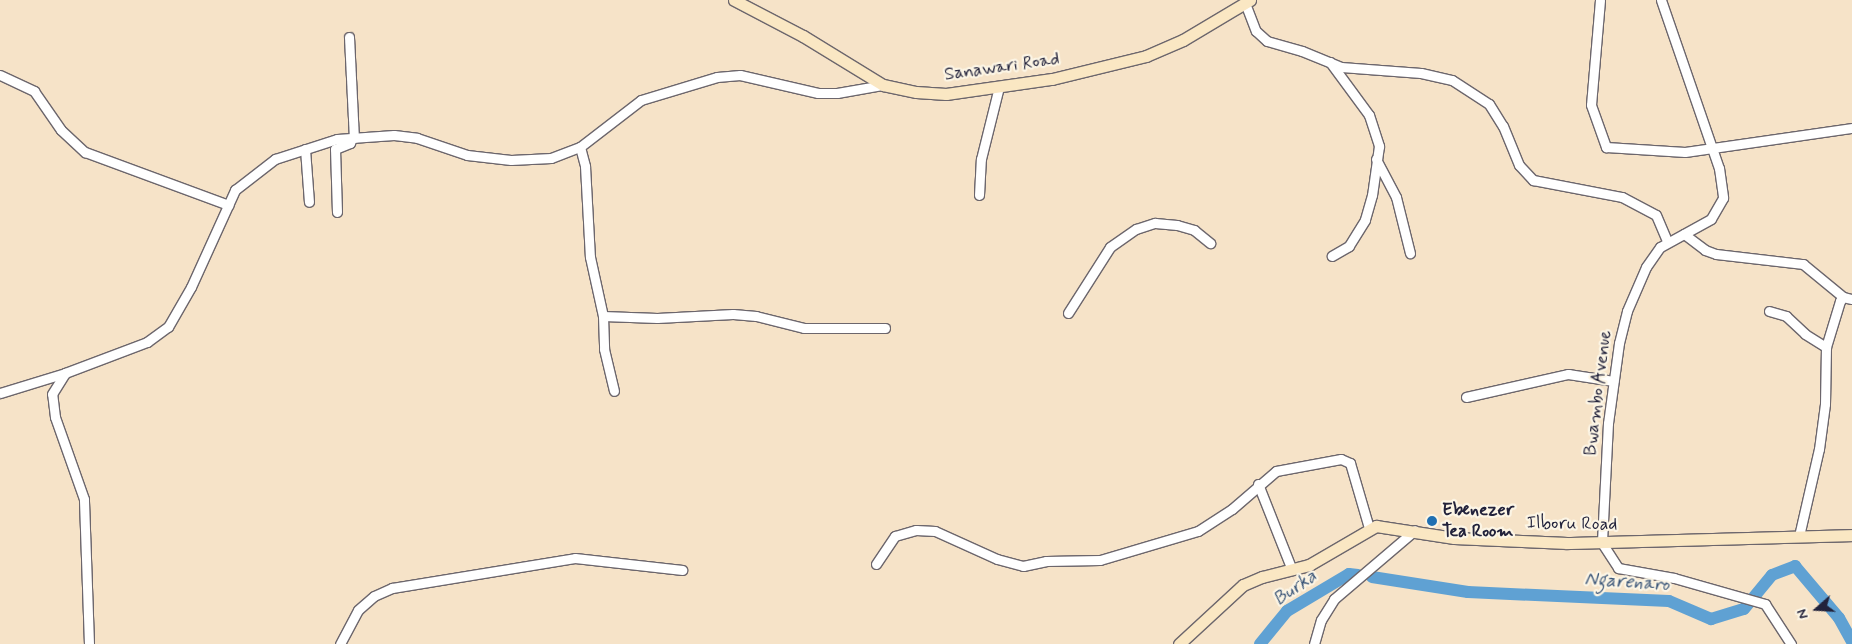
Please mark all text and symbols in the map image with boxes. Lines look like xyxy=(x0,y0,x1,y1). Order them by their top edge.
street label: Sanawari Road xyxy=(944,48,1060,86)
street label: Bwambo Avenue xyxy=(1579,328,1617,458)
place label: Ebenezer Tea Room xyxy=(1442,500,1514,542)
street label: Ilboru Road xyxy=(1526,512,1618,536)
marker: Ebenezer Tea Room xyxy=(1426,515,1438,527)
water label: Burka xyxy=(1269,565,1321,611)
water label: Ngarenaro xyxy=(1584,568,1670,596)
north arrow xyxy=(1792,584,1842,634)
text: N xyxy=(1793,607,1813,621)

